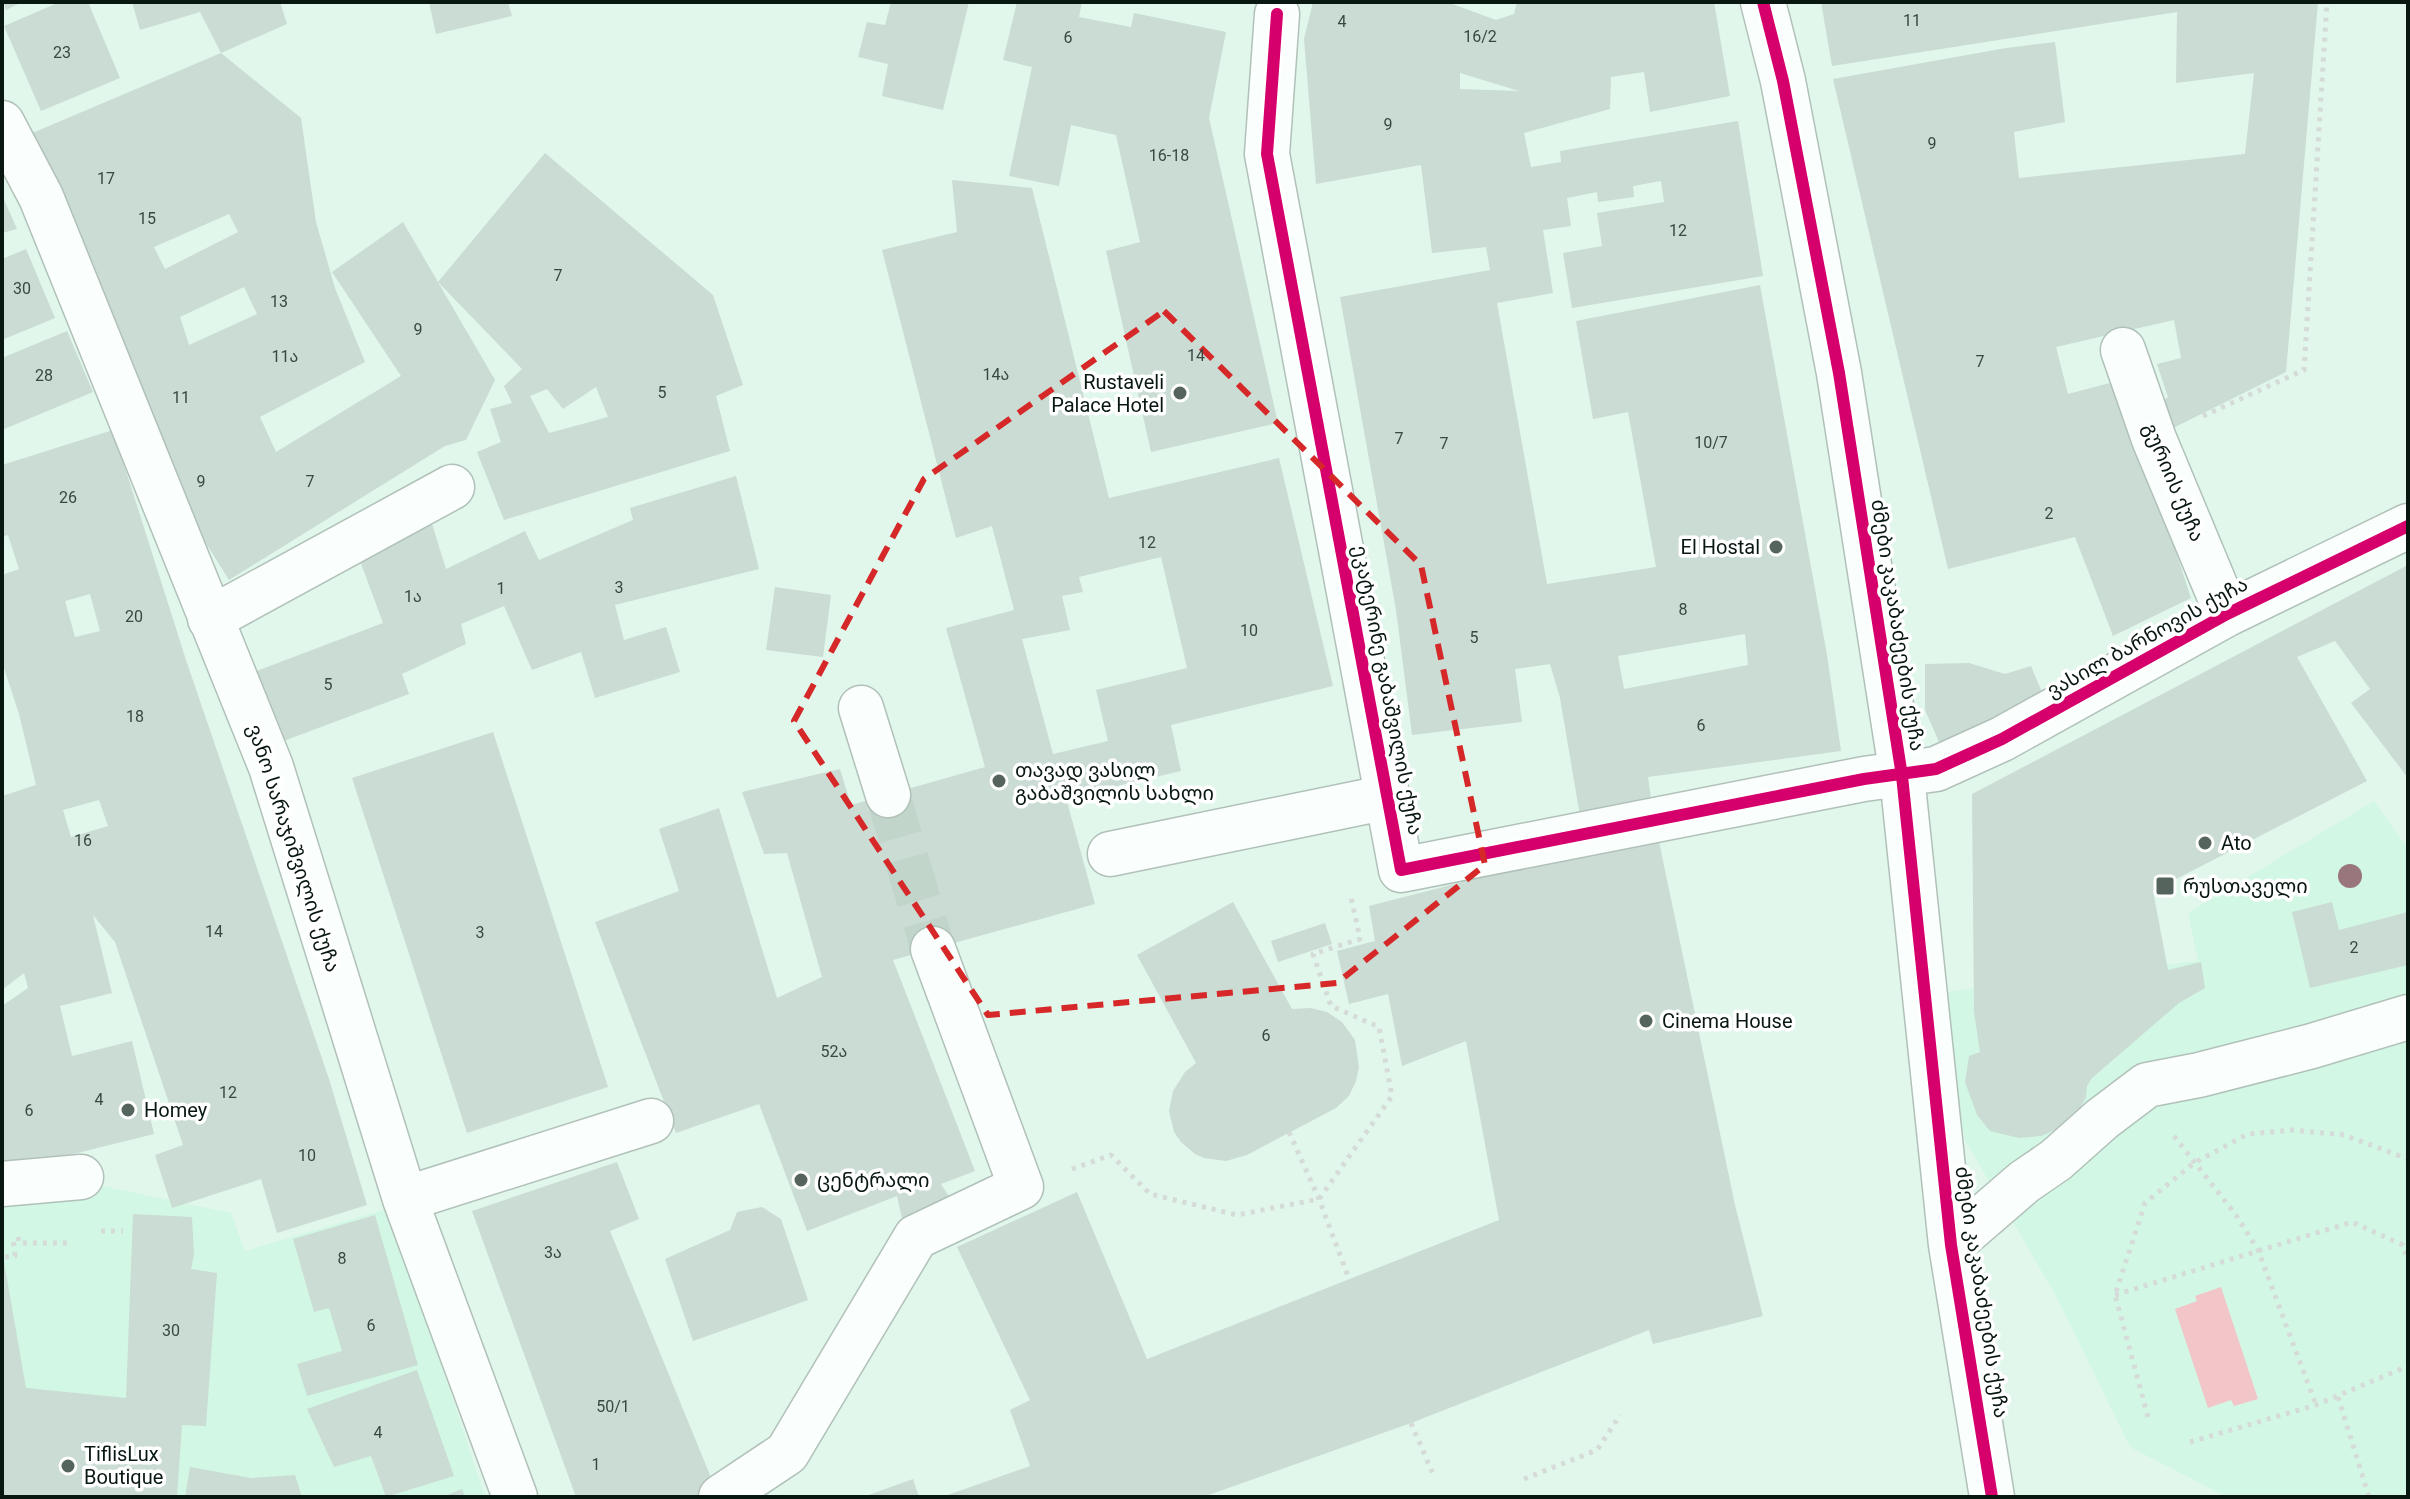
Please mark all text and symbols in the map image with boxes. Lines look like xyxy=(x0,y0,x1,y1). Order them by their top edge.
house number: 11 xyxy=(1903,11,1921,30)
house number: 4 xyxy=(1338,12,1347,31)
house number: 16/2 xyxy=(1463,27,1497,46)
house number: 6 xyxy=(1064,28,1073,47)
house number: 23 xyxy=(53,43,71,62)
house number: 9 xyxy=(1384,115,1393,134)
house number: 9 xyxy=(1928,134,1937,153)
house number: 16-18 xyxy=(1149,146,1189,165)
house number: 17 xyxy=(97,169,115,188)
house number: 15 xyxy=(138,209,156,228)
house number: 12 xyxy=(1669,221,1687,240)
house number: 7 xyxy=(554,266,563,285)
house number: 30 xyxy=(13,279,31,298)
house number: 13 xyxy=(270,292,288,311)
house number: 9 xyxy=(414,320,423,339)
house number: 14 xyxy=(1187,346,1205,365)
house number: 11ა xyxy=(272,347,298,366)
house number: 7 xyxy=(1976,352,1985,371)
house number: 14ა xyxy=(983,365,1009,384)
house number: 28 xyxy=(35,366,53,385)
place label: Rustaveli Palace Hotel xyxy=(1051,370,1164,417)
house number: 5 xyxy=(658,383,667,402)
marker: Rustaveli Palace Hotel xyxy=(1171,384,1189,402)
house number: 11 xyxy=(172,388,190,407)
street label: გურიის ქუჩა xyxy=(2138,419,2210,545)
house number: 7 xyxy=(1395,429,1404,448)
house number: 10/7 xyxy=(1694,433,1728,452)
house number: 7 xyxy=(1440,434,1449,453)
house number: 9 xyxy=(197,472,206,491)
house number: 7 xyxy=(306,472,315,491)
house number: 26 xyxy=(59,488,77,507)
street label: ძმები კაკაბაძეების ქუჩა xyxy=(1866,497,1930,753)
house number: 2 xyxy=(2045,504,2054,523)
house number: 12 xyxy=(1138,533,1156,552)
place label: El Hostal xyxy=(1681,535,1760,559)
marker: El Hostal xyxy=(1767,538,1785,556)
street label: ეკატერინე გაბაშვილის ქუჩა xyxy=(1347,543,1428,837)
street label: ვასილ ბარნოვის ქუჩა xyxy=(2042,572,2252,703)
house number: 3 xyxy=(615,578,624,597)
house number: 1 xyxy=(497,579,506,598)
house number: 1ა xyxy=(404,587,422,606)
house number: 8 xyxy=(1679,600,1688,619)
house number: 20 xyxy=(125,607,143,626)
house number: 10 xyxy=(1240,621,1258,640)
house number: 5 xyxy=(1470,628,1479,647)
house number: 5 xyxy=(324,675,333,694)
house number: 18 xyxy=(126,707,144,726)
house number: 6 xyxy=(1697,716,1706,735)
street label: ვანო სარაჯიშვილის ქუჩა xyxy=(242,721,345,975)
place label: თავად ვასილ გაბაშვილის სახლი xyxy=(1015,758,1214,806)
marker: თავად ვასილ გაბაშვილის სახლი xyxy=(990,772,1008,790)
house number: 16 xyxy=(74,831,92,850)
place label: Ato xyxy=(2221,831,2252,855)
marker: Ato xyxy=(2196,834,2214,852)
place label: რუსთაველი xyxy=(2183,874,2308,899)
marker: რუსთაველი xyxy=(2154,875,2176,897)
house number: 14 xyxy=(205,922,223,941)
house number: 3 xyxy=(476,923,485,942)
house number: 2 xyxy=(2350,938,2359,957)
place label: Cinema House xyxy=(1662,1009,1793,1033)
marker: Cinema House xyxy=(1637,1012,1655,1030)
house number: 6 xyxy=(1262,1026,1271,1045)
house number: 52ა xyxy=(821,1042,847,1061)
house number: 12 xyxy=(219,1083,237,1102)
house number: 4 xyxy=(95,1090,104,1109)
place label: Homey xyxy=(144,1098,208,1122)
house number: 6 xyxy=(25,1101,34,1120)
marker: Homey xyxy=(119,1101,137,1119)
house number: 10 xyxy=(298,1146,316,1165)
street label: ძმები კაკაბაძეების ქუჩა xyxy=(1950,1164,2014,1420)
place label: ცენტრალი xyxy=(817,1168,930,1193)
marker: ცენტრალი xyxy=(792,1171,810,1189)
house number: 3ა xyxy=(544,1243,562,1262)
house number: 8 xyxy=(338,1249,347,1268)
house number: 6 xyxy=(367,1316,376,1335)
house number: 30 xyxy=(162,1321,180,1340)
house number: 50/1 xyxy=(596,1397,630,1416)
house number: 4 xyxy=(374,1423,383,1442)
place label: TiflisLux Boutique xyxy=(84,1442,163,1489)
house number: 1 xyxy=(592,1455,601,1474)
marker: TiflisLux Boutique xyxy=(59,1457,77,1475)

